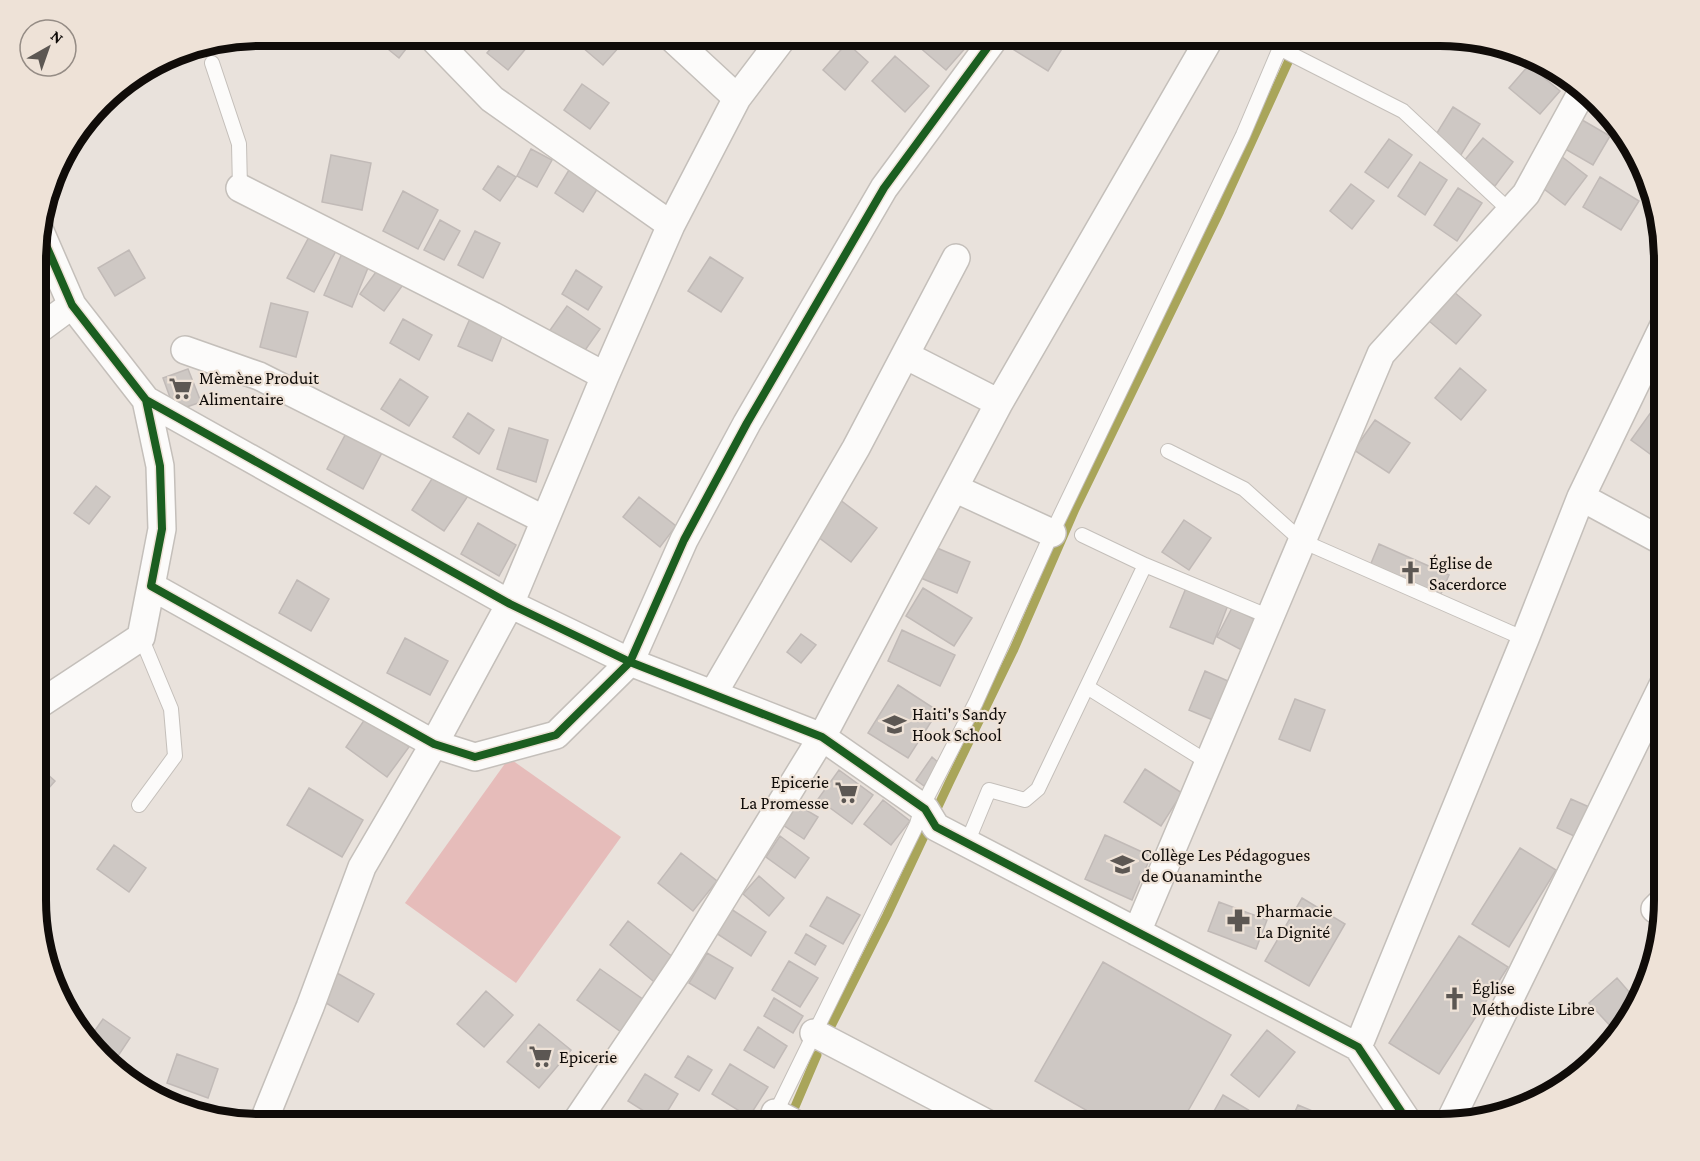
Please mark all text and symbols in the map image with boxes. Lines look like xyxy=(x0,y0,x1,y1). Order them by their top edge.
north arrow xyxy=(18,18,78,78)
text: N xyxy=(48,27,67,47)
place label: Mèmène Produit Alimentaire xyxy=(199,368,320,409)
supermarket icon: Mèmène Produit Alimentaire xyxy=(168,375,194,401)
place label: Église de Sacerdorce xyxy=(1429,553,1507,594)
church icon: Église de Sacerdorce xyxy=(1398,560,1424,586)
place label: Haiti's Sandy Hook School xyxy=(912,704,1007,745)
school or university icon: Haiti's Sandy Hook School xyxy=(881,711,907,737)
place label: Epicerie La Promesse xyxy=(740,772,829,813)
supermarket icon: Epicerie La Promesse xyxy=(834,779,860,805)
place label: Collège Les Pédagogues de Ouanaminthe xyxy=(1141,845,1310,886)
school or university icon: Collège Les Pédagogues de Ouanaminthe xyxy=(1110,852,1136,878)
place label: Pharmacie La Dignité xyxy=(1256,901,1332,942)
pharmacy icon: Pharmacie La Dignité xyxy=(1225,908,1251,934)
place label: Église Méthodiste Libre xyxy=(1472,978,1595,1019)
church icon: Église Méthodiste Libre xyxy=(1441,985,1467,1011)
supermarket icon: Epicerie xyxy=(528,1044,554,1070)
place label: Epicerie xyxy=(559,1047,617,1067)

